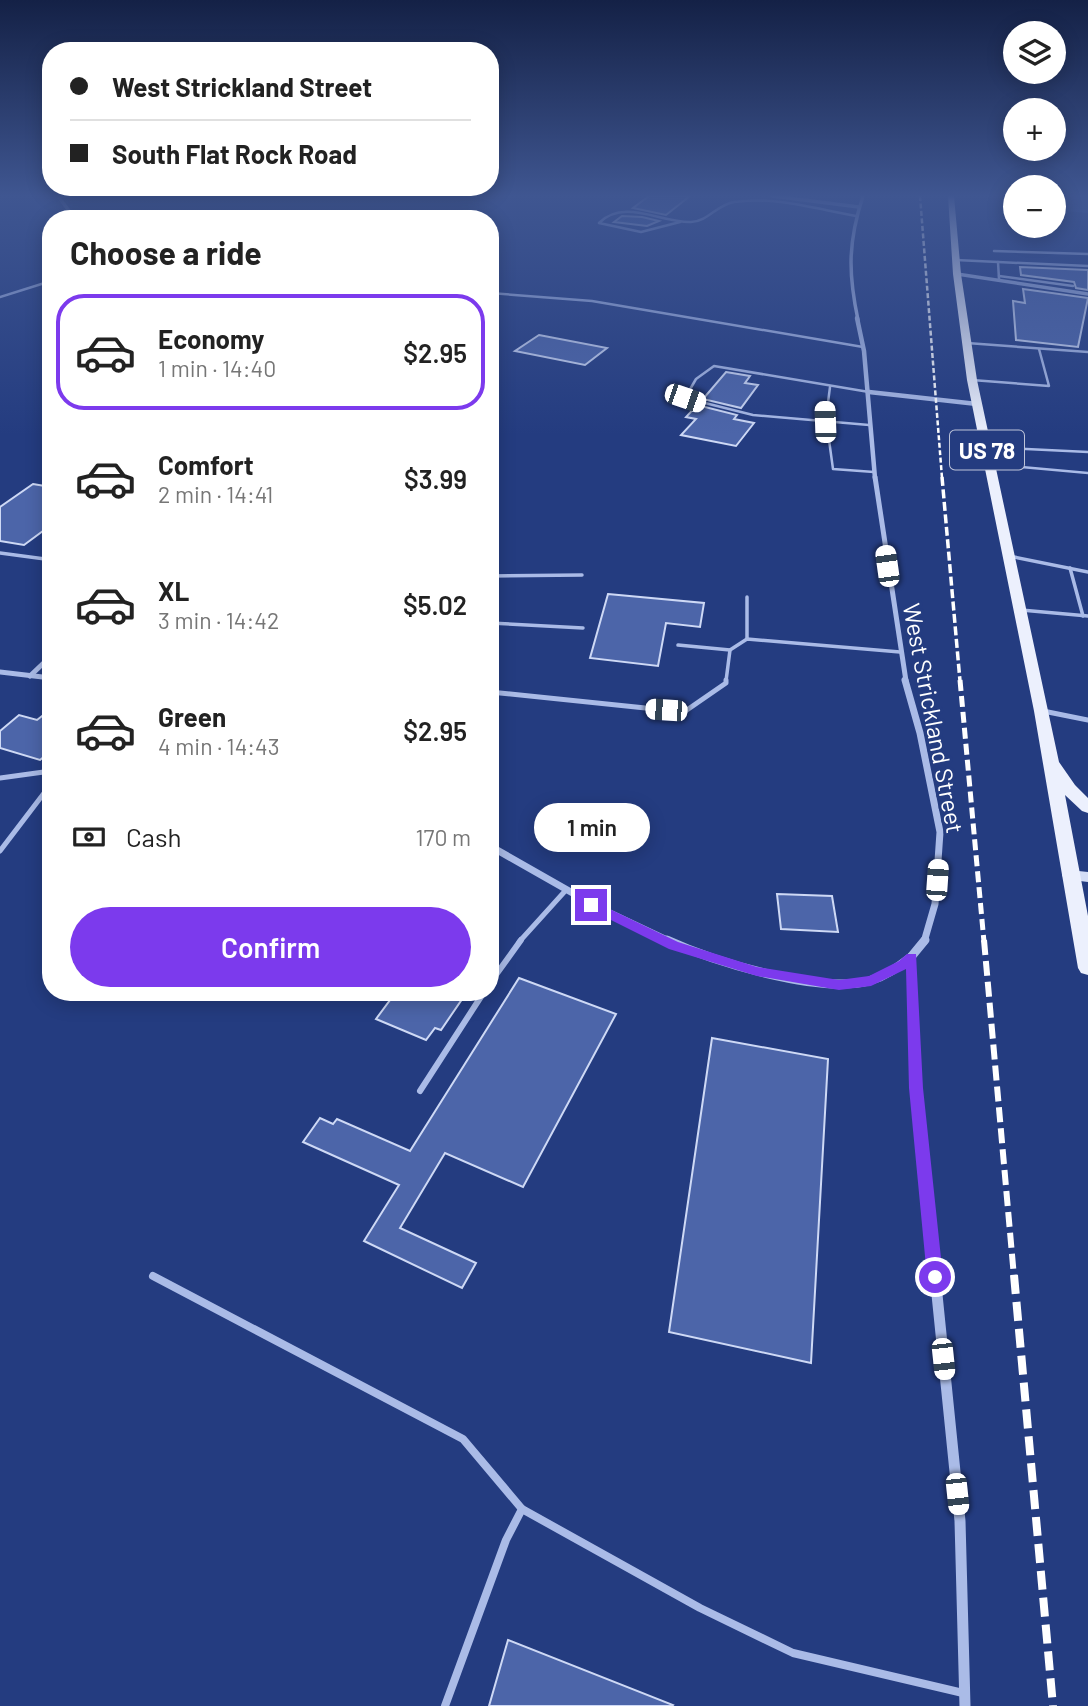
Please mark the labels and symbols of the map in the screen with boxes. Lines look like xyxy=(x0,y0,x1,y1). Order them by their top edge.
car xyxy=(662,381,709,415)
car xyxy=(814,401,837,443)
road number: US 78 xyxy=(950,431,1024,470)
car xyxy=(874,544,901,588)
street label: West Strickland Street xyxy=(897,601,971,835)
car xyxy=(645,698,688,722)
callout: 1 min xyxy=(533,804,649,852)
car xyxy=(926,858,949,902)
route end xyxy=(575,889,607,921)
route start xyxy=(919,1261,951,1293)
car xyxy=(931,1337,956,1381)
car xyxy=(945,1472,970,1516)

